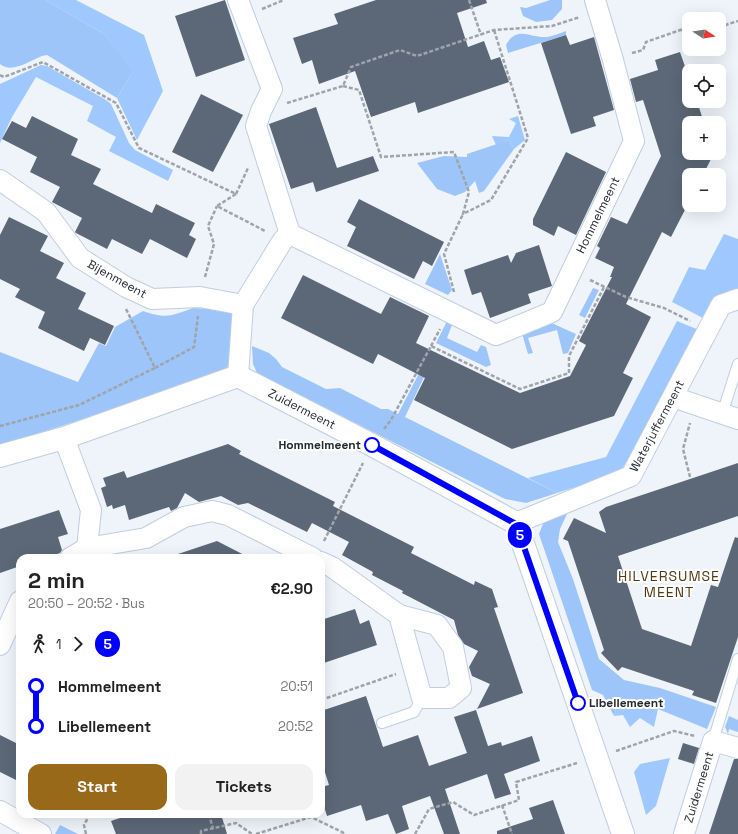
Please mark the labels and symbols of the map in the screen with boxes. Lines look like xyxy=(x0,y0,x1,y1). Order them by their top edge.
north arrow xyxy=(682,12,726,56)
street label: Hommelmeent xyxy=(573,174,623,256)
street label: Bijenmeent xyxy=(84,256,150,302)
street label: Waterjuffermeent xyxy=(626,377,688,475)
street label: Zuidermeent xyxy=(266,385,338,433)
place label: Hommelmeent xyxy=(278,437,361,453)
marker: Hommelmeent xyxy=(364,437,380,453)
line badge: 5 xyxy=(507,522,533,548)
district label: HILVERSUMSE MEENT xyxy=(618,567,720,601)
marker: Libellemeent xyxy=(570,695,586,711)
place label: Libellemeent xyxy=(589,695,663,711)
street label: Zuidermeent xyxy=(681,749,717,825)

